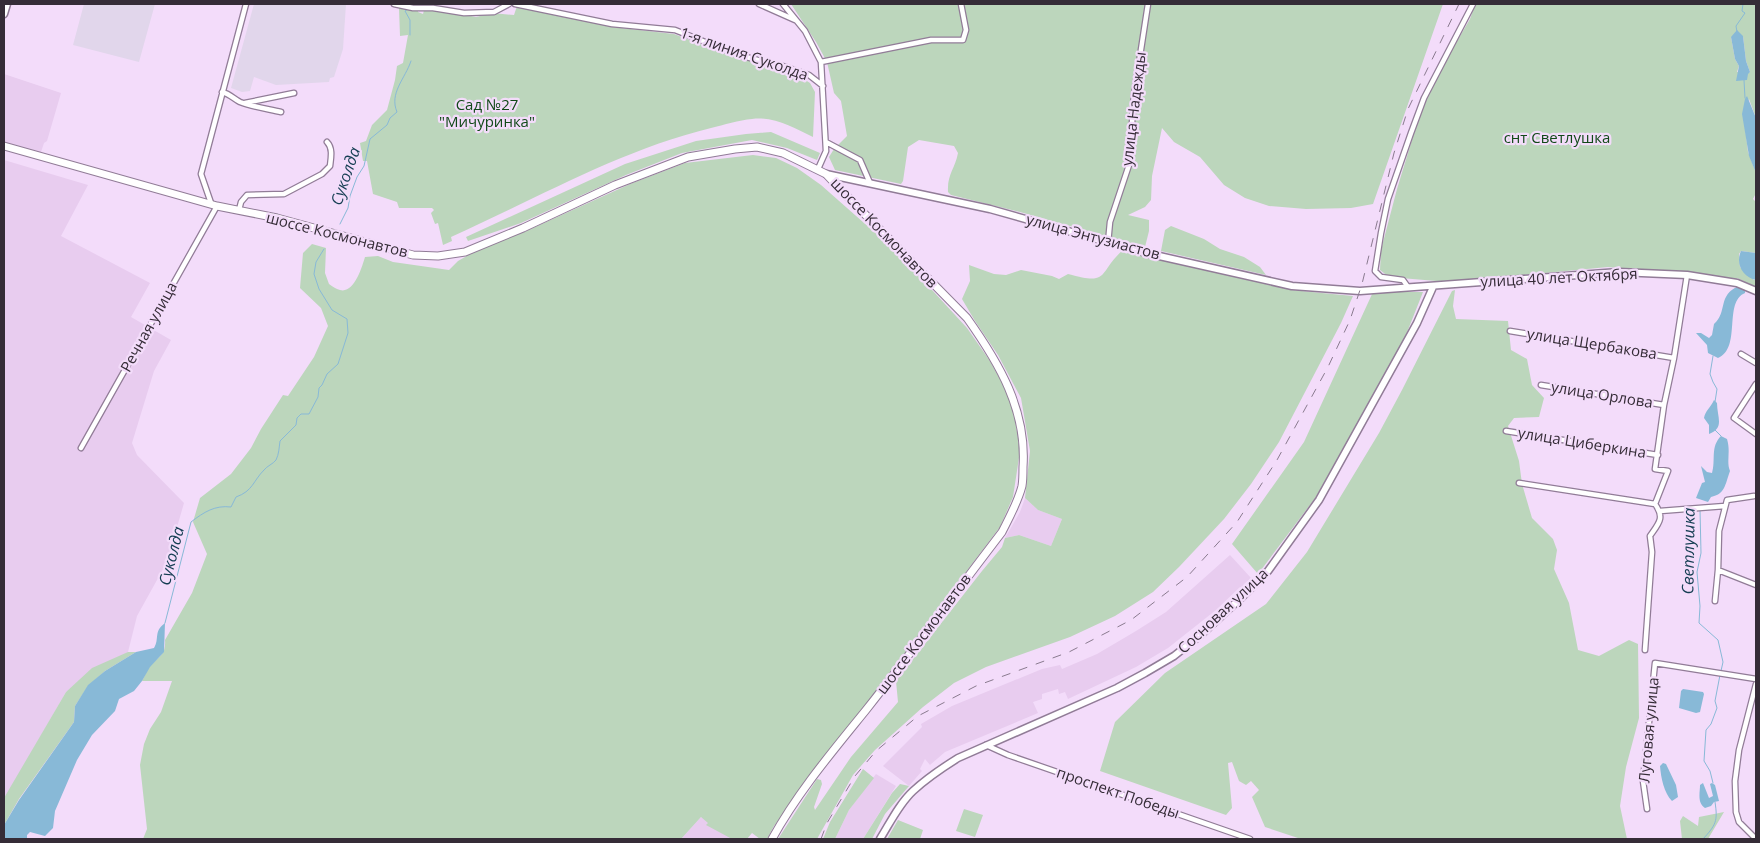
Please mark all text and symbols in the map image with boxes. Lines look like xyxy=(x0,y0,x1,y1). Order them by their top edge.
street label: 1-я линия Суколда xyxy=(678,22,811,84)
street label: улица Надежды xyxy=(1116,51,1150,167)
park label: Сад №27 "Мичуринка" xyxy=(439,94,535,131)
park label: снт Светлушка xyxy=(1504,127,1610,147)
water label: Суколда xyxy=(325,144,365,208)
street label: шоссе Космонавтов xyxy=(827,173,942,292)
street label: шоссе Космонавтов xyxy=(264,207,410,261)
street label: улица Энтузиастов xyxy=(1024,209,1162,264)
street label: улица 40 лет Октября xyxy=(1480,263,1638,291)
street label: Речная улица xyxy=(115,278,181,375)
street label: улица Щербакова xyxy=(1526,323,1659,363)
street label: улица Орлова xyxy=(1550,376,1654,412)
street label: улица Циберкина xyxy=(1517,422,1648,462)
water label: Светлушка xyxy=(1676,508,1700,594)
water label: Суколда xyxy=(153,524,189,588)
street label: Сосновая улица xyxy=(1173,563,1272,657)
street label: шоссе Космонавтов xyxy=(871,569,975,698)
street label: Луговая улица xyxy=(1633,676,1663,784)
street label: проспект Победы xyxy=(1054,762,1182,822)

